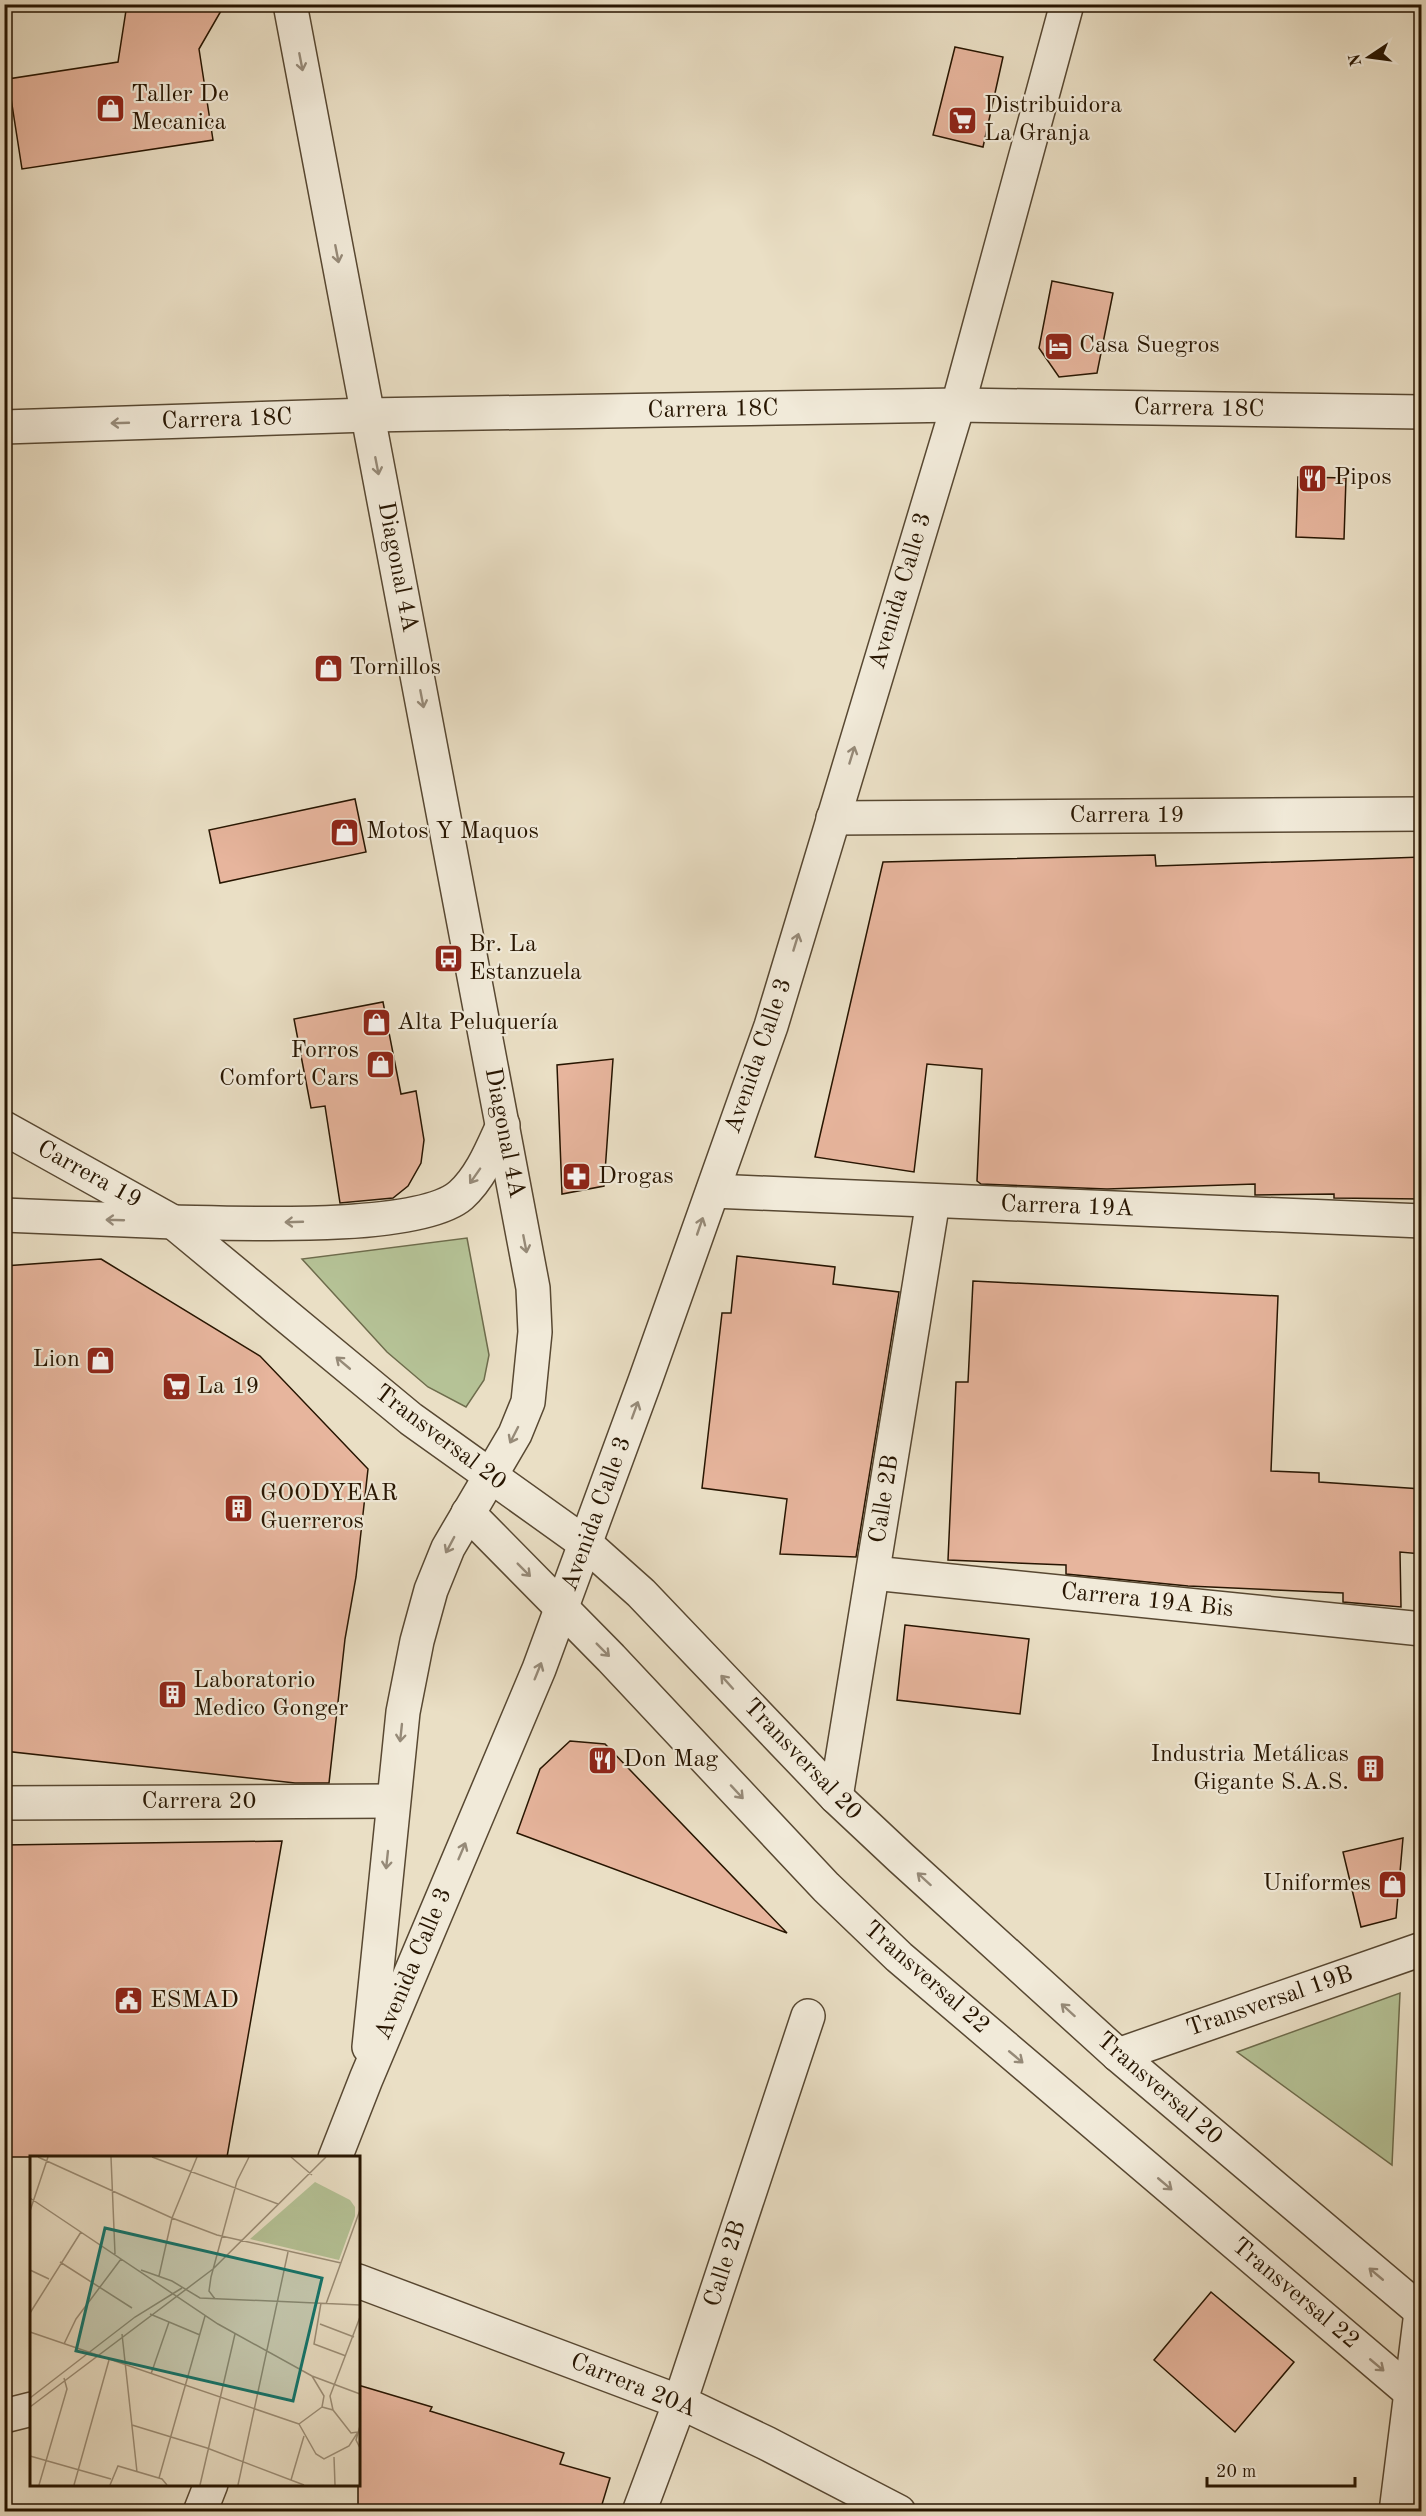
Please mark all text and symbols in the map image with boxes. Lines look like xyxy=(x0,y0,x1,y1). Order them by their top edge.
north arrow xyxy=(1339,27,1399,87)
text: N xyxy=(1347,51,1366,68)
one-way arrow xyxy=(296,52,307,71)
place label: Taller De Mecanica xyxy=(131,83,229,135)
shop icon: Taller De Mecanica xyxy=(94,93,126,125)
place label: Distribuidora La Granja xyxy=(984,94,1122,146)
supermarket icon: Distribuidora La Granja xyxy=(947,104,979,136)
one-way arrow xyxy=(332,243,343,263)
hotel icon: Casa Suegros xyxy=(1042,330,1074,362)
place label: Casa Suegros xyxy=(1079,334,1220,358)
street label: Carrera 18C xyxy=(1133,396,1265,422)
street label: Carrera 18C xyxy=(647,397,779,423)
street label: Carrera 18C xyxy=(161,406,293,434)
one-way arrow xyxy=(111,417,131,429)
one-way arrow xyxy=(372,456,383,475)
restaurant icon: Pipos xyxy=(1297,462,1329,494)
place label: Pipos xyxy=(1334,466,1392,490)
street label: Diagonal 4A xyxy=(373,500,421,634)
street label: Avenida Calle 3 xyxy=(866,510,936,672)
shop icon: Tornillos xyxy=(312,652,344,684)
place label: Tornillos xyxy=(349,656,441,680)
one-way arrow xyxy=(417,688,428,708)
one-way arrow xyxy=(847,746,858,765)
street label: Carrera 19 xyxy=(1070,804,1184,828)
shop icon: Motos Y Maquos xyxy=(329,816,361,848)
place label: Motos Y Maquos xyxy=(366,820,539,844)
place label: Br. La Estanzuela xyxy=(469,933,582,985)
one-way arrow xyxy=(791,933,802,952)
bus stop icon: Br. La Estanzuela xyxy=(432,943,464,975)
street label: Avenida Calle 3 xyxy=(721,975,797,1137)
shop icon: Alta Peluquería xyxy=(360,1007,392,1039)
place label: Alta Peluquería xyxy=(397,1011,558,1035)
place label: Forros Comfort Cars xyxy=(219,1039,359,1091)
shop icon: Forros Comfort Cars xyxy=(364,1049,396,1081)
street label: Diagonal 4A xyxy=(480,1066,528,1200)
street label: Carrera 19 xyxy=(33,1137,145,1213)
pharmacy icon: Drogas xyxy=(561,1161,593,1193)
place label: Drogas xyxy=(598,1165,674,1189)
one-way arrow xyxy=(469,1168,481,1184)
street label: Carrera 19A xyxy=(1000,1193,1134,1221)
one-way arrow xyxy=(105,1214,125,1225)
one-way arrow xyxy=(285,1217,305,1228)
one-way arrow xyxy=(696,1217,707,1236)
one-way arrow xyxy=(520,1234,531,1253)
shop icon: Lion xyxy=(85,1344,117,1376)
place label: Lion xyxy=(33,1348,80,1372)
one-way arrow xyxy=(335,1357,351,1370)
supermarket icon: La 19 xyxy=(160,1371,192,1403)
place label: La 19 xyxy=(197,1375,260,1399)
street label: Transversal 20 xyxy=(370,1381,510,1495)
one-way arrow xyxy=(630,1401,641,1420)
one-way arrow xyxy=(507,1426,519,1444)
street label: Avenida Calle 3 xyxy=(558,1434,636,1594)
street label: Calle 2B xyxy=(866,1453,904,1545)
place label: GOODYEAR Guerreros xyxy=(260,1482,398,1534)
building icon: GOODYEAR Guerreros xyxy=(223,1492,255,1524)
one-way arrow xyxy=(444,1536,455,1554)
one-way arrow xyxy=(516,1562,531,1577)
street label: Carrera 19A Bis xyxy=(1060,1580,1234,1622)
one-way arrow xyxy=(596,1643,611,1658)
one-way arrow xyxy=(533,1662,544,1681)
place label: Laboratorio Medico Gonger xyxy=(193,1669,348,1721)
one-way arrow xyxy=(720,1675,734,1690)
building icon: Laboratorio Medico Gonger xyxy=(156,1679,188,1711)
street label: Transversal 20 xyxy=(739,1695,865,1825)
one-way arrow xyxy=(395,1723,406,1742)
place label: Industria Metálicas Gigante S.A.S. xyxy=(1150,1743,1349,1795)
restaurant icon: Don Mag xyxy=(586,1744,618,1776)
place label: Don Mag xyxy=(623,1748,718,1772)
building icon: Industria Metálicas Gigante S.A.S. xyxy=(1354,1753,1386,1785)
one-way arrow xyxy=(730,1785,744,1800)
street label: Carrera 20 xyxy=(142,1790,256,1814)
one-way arrow xyxy=(457,1842,468,1860)
one-way arrow xyxy=(381,1849,392,1869)
shop icon: Uniformes xyxy=(1376,1868,1408,1900)
one-way arrow xyxy=(917,1872,932,1886)
place label: Uniformes xyxy=(1263,1872,1371,1896)
street label: Avenida Calle 3 xyxy=(371,1885,457,2043)
street label: Transversal 22 xyxy=(859,1917,993,2039)
street label: Transversal 19B xyxy=(1184,1962,1356,2042)
public building icon: ESMAD xyxy=(113,1985,145,2017)
place label: ESMAD xyxy=(150,1989,239,2013)
one-way arrow xyxy=(1061,2003,1076,2017)
street label: Transversal 20 xyxy=(1092,2028,1226,2150)
one-way arrow xyxy=(1008,2050,1023,2064)
inset map xyxy=(30,2156,360,2486)
one-way arrow xyxy=(1157,2177,1173,2190)
street label: Calle 2B xyxy=(701,2218,751,2310)
street label: Transversal 22 xyxy=(1227,2234,1363,2354)
one-way arrow xyxy=(1368,2267,1384,2280)
street label: Carrera 20A xyxy=(567,2350,699,2422)
one-way arrow xyxy=(1369,2358,1384,2372)
scale bar xyxy=(1207,2450,1356,2488)
text: 20 m xyxy=(1216,2463,1256,2481)

